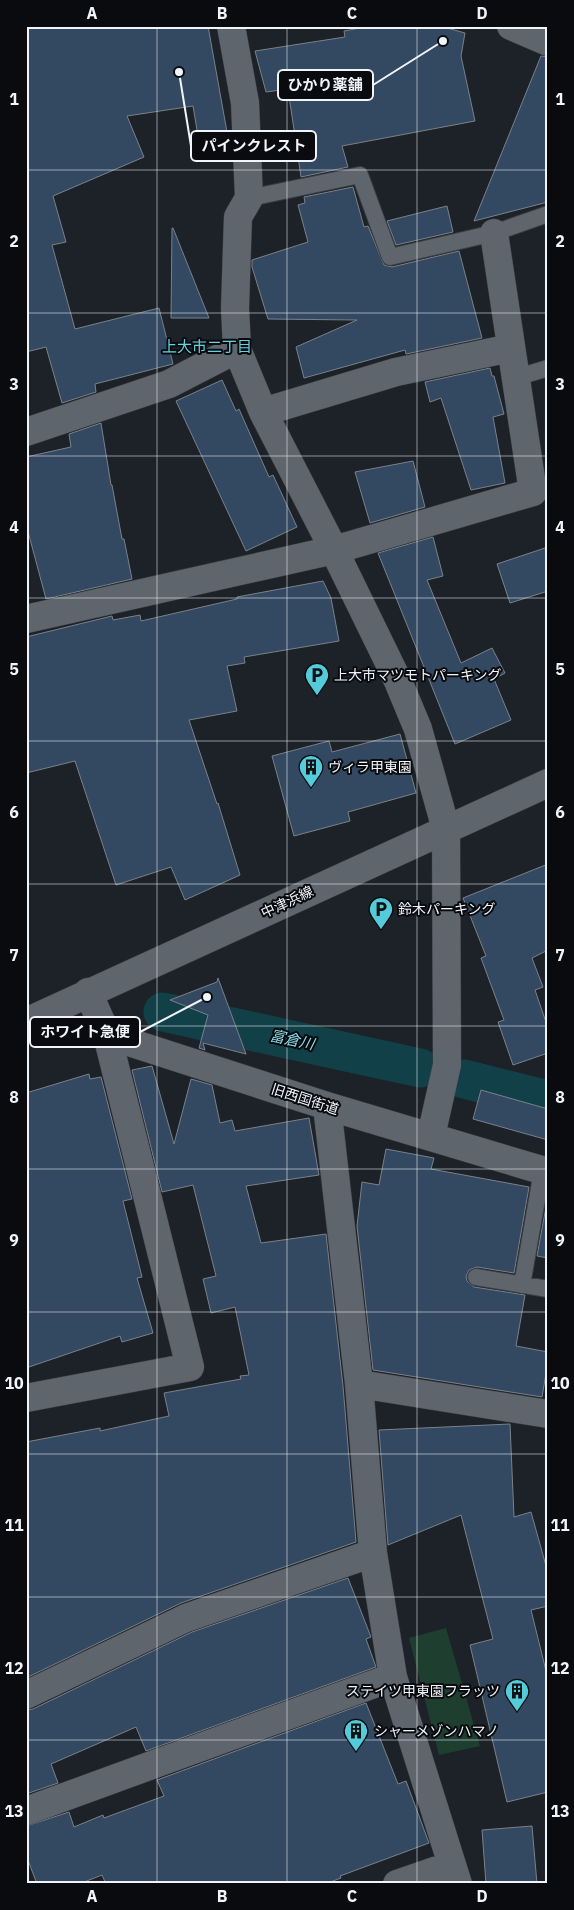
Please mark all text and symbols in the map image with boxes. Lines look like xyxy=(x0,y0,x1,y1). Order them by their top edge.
text: A xyxy=(87,3,98,23)
text: B xyxy=(217,3,228,23)
text: C xyxy=(347,3,357,23)
text: D xyxy=(476,3,488,23)
callout: ひかり薬舗 xyxy=(278,70,373,100)
text: ひかり薬舗 xyxy=(287,75,363,94)
text: 1 xyxy=(9,89,19,109)
text: 1 xyxy=(555,89,565,109)
callout: パインクレスト xyxy=(191,131,316,161)
text: パインクレスト xyxy=(201,136,307,155)
text: 2 xyxy=(9,231,19,251)
text: 2 xyxy=(555,231,565,251)
district label: 上大市二丁目 xyxy=(162,337,252,356)
text: 3 xyxy=(9,374,19,394)
text: 3 xyxy=(555,374,565,394)
text: 4 xyxy=(9,517,19,537)
text: 4 xyxy=(555,517,565,537)
text: 5 xyxy=(9,659,19,679)
text: 5 xyxy=(555,659,565,679)
parking icon: 上大市マツモトパーキング xyxy=(304,662,330,696)
place label: 上大市マツモトパーキング xyxy=(334,666,502,684)
building icon: ヴィラ甲東園 xyxy=(298,754,324,788)
place label: ヴィラ甲東園 xyxy=(328,758,412,776)
text: 6 xyxy=(9,802,19,822)
text: 6 xyxy=(555,802,565,822)
street label: 中津浜線 xyxy=(258,882,316,922)
parking icon: 鈴木パーキング xyxy=(368,896,394,930)
place label: 鈴木パーキング xyxy=(398,900,496,918)
text: 7 xyxy=(9,945,19,965)
text: 7 xyxy=(555,945,565,965)
callout: ホワイト急便 xyxy=(30,1017,140,1047)
text: ホワイト急便 xyxy=(40,1022,130,1041)
water label: 富倉川 xyxy=(268,1026,318,1054)
street label: 旧西国街道 xyxy=(269,1080,341,1118)
text: 8 xyxy=(9,1087,19,1107)
text: 8 xyxy=(555,1087,565,1107)
text: 9 xyxy=(9,1230,19,1250)
text: 9 xyxy=(555,1230,565,1250)
text: 10 xyxy=(4,1373,24,1393)
text: 10 xyxy=(550,1373,570,1393)
text: 11 xyxy=(4,1515,24,1535)
text: 11 xyxy=(550,1515,570,1535)
text: 12 xyxy=(4,1658,24,1678)
text: 12 xyxy=(550,1658,570,1678)
building icon: ステイツ甲東園フラッツ xyxy=(504,1678,530,1712)
place label: ステイツ甲東園フラッツ xyxy=(346,1682,500,1700)
building icon: シャーメゾンハマノ xyxy=(343,1718,369,1752)
place label: シャーメゾンハマノ xyxy=(374,1722,499,1740)
text: 13 xyxy=(4,1801,24,1821)
text: 13 xyxy=(550,1801,570,1821)
text: A xyxy=(87,1886,98,1906)
text: B xyxy=(217,1886,228,1906)
text: C xyxy=(347,1886,357,1906)
text: D xyxy=(476,1886,488,1906)

